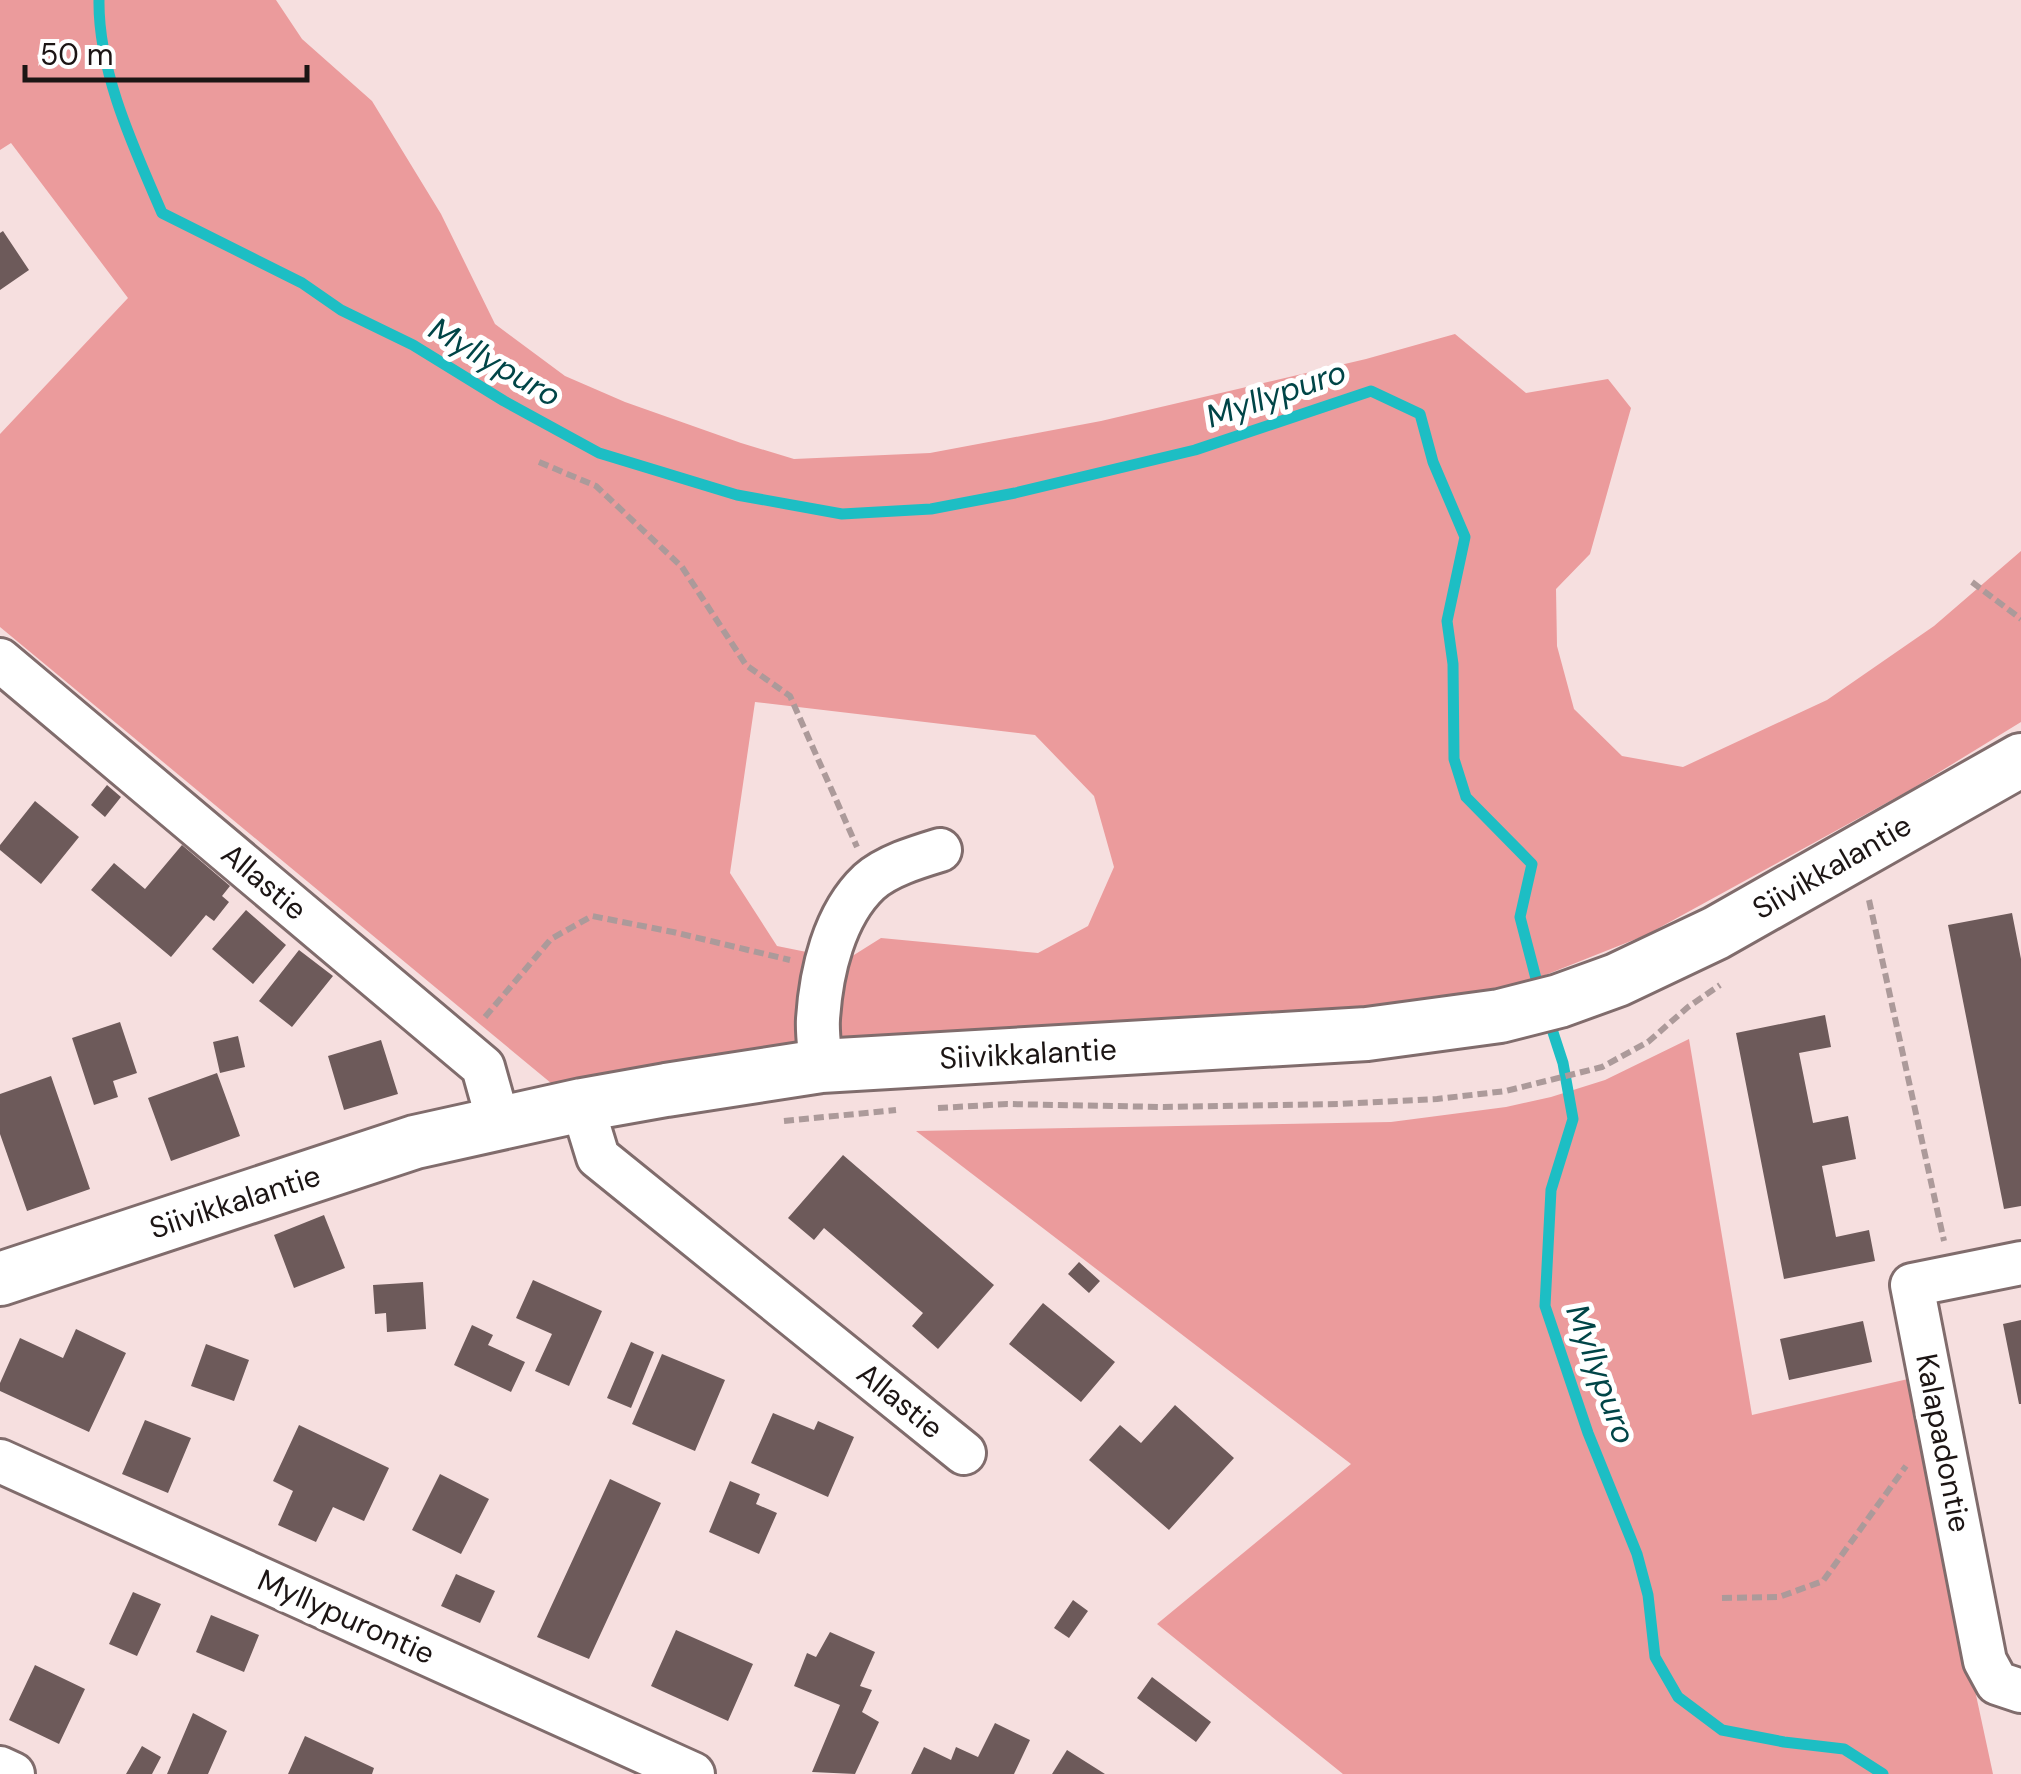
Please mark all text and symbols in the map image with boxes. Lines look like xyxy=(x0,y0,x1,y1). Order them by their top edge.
scale bar xyxy=(25,20,308,82)
text: 50 m xyxy=(40,35,114,74)
water label: Myllypuro xyxy=(422,307,568,417)
water label: Myllypuro xyxy=(1200,350,1352,438)
street label: Siivikkalantie xyxy=(1745,805,1918,928)
street label: Allastie xyxy=(213,835,315,929)
street label: Siivikkalantie xyxy=(938,1029,1118,1078)
street label: Siivikkalantie xyxy=(144,1156,325,1247)
water label: Myllypuro xyxy=(1556,1298,1646,1450)
street label: Kalapadontie xyxy=(1907,1350,1980,1536)
street label: Allastie xyxy=(849,1354,951,1447)
street label: Myllypurontie xyxy=(252,1560,441,1673)

